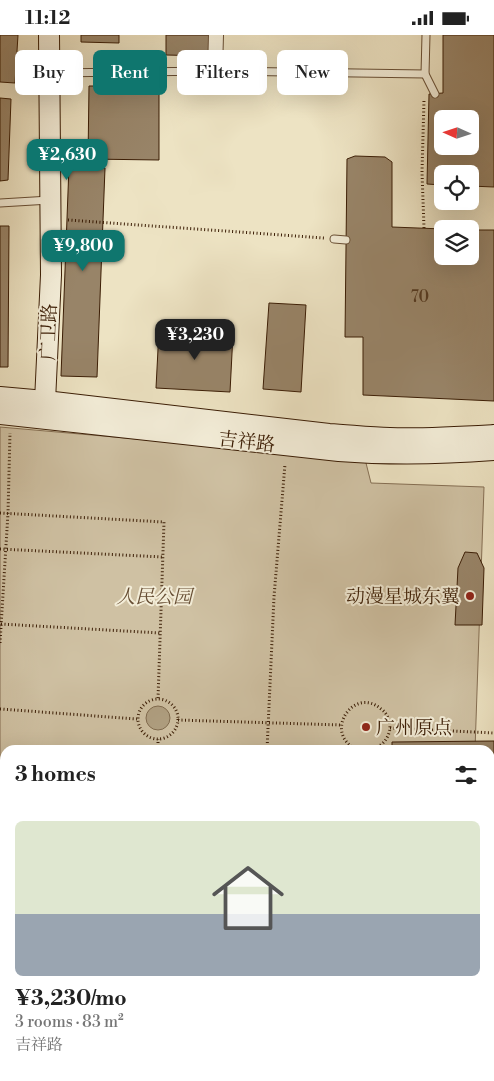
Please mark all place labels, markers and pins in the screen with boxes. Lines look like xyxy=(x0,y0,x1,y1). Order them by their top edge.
pin: ¥2,630 xyxy=(26,139,108,181)
pin: ¥9,800 xyxy=(42,229,124,272)
pin: ¥3,230 xyxy=(154,319,236,361)
place label: 动漫星城东翼 xyxy=(346,585,460,609)
marker: 动漫星城东翼 xyxy=(464,590,476,602)
place label: 广州原点 xyxy=(376,716,452,740)
marker: 广州原点 xyxy=(360,721,372,733)

